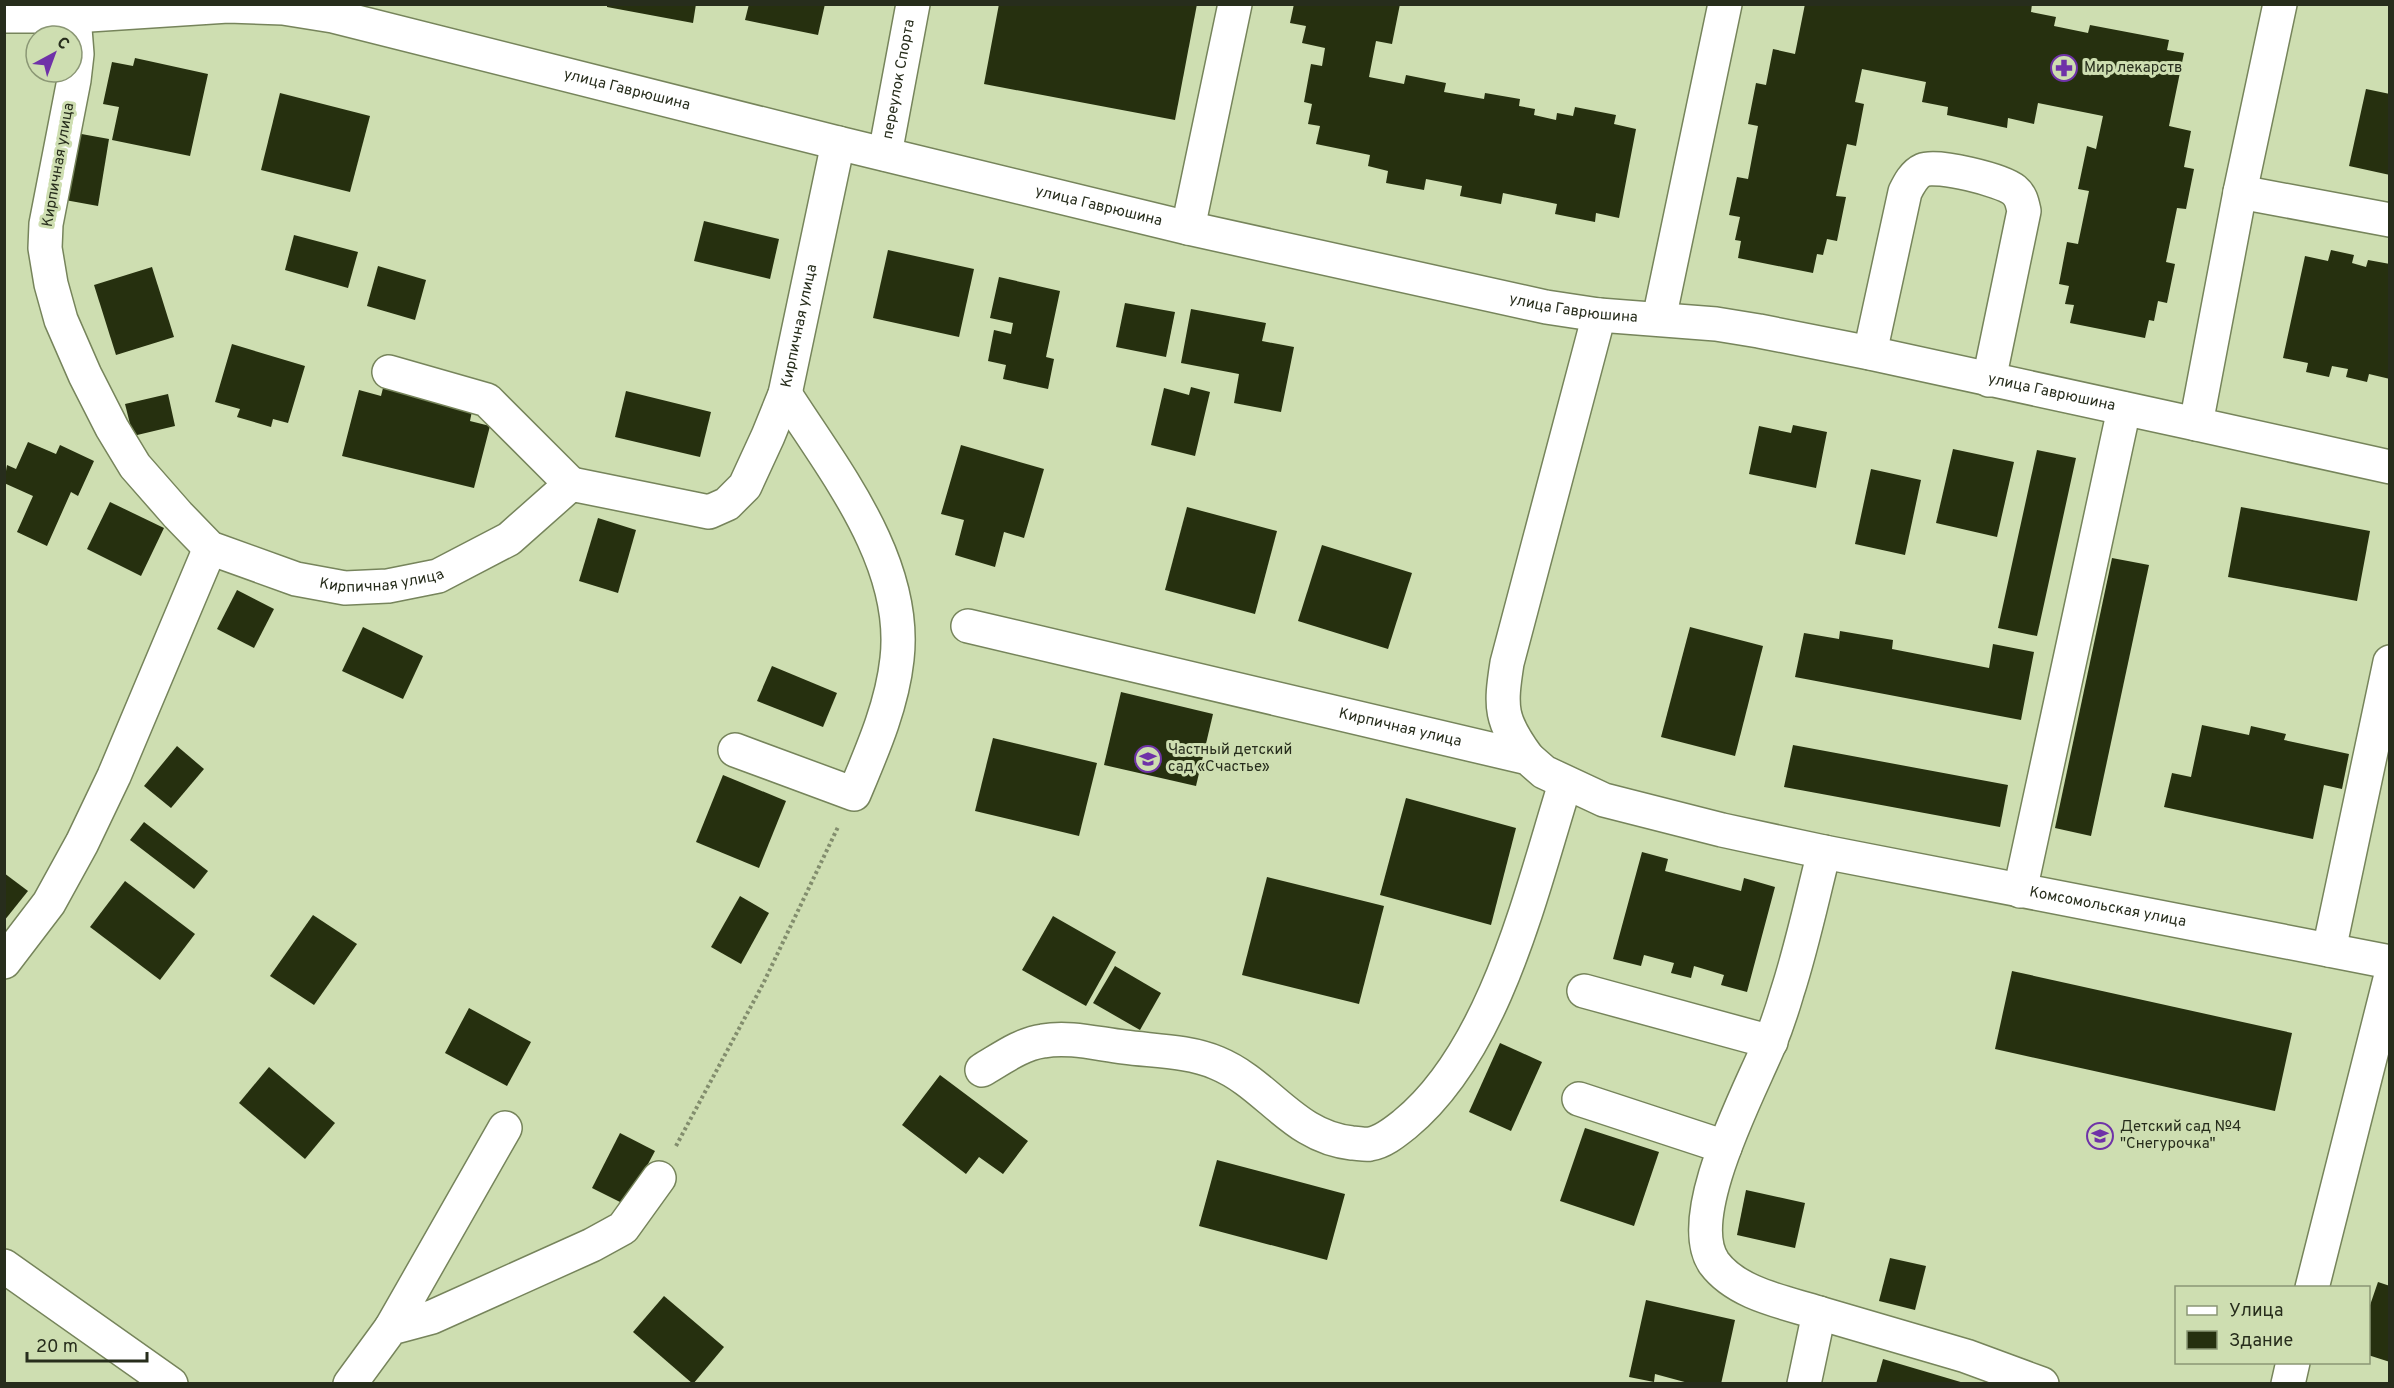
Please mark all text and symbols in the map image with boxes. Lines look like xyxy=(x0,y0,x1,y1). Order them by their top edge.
street label: переулок Спорта xyxy=(878,18,919,141)
north arrow xyxy=(24,24,84,84)
text: С xyxy=(52,33,73,55)
pharmacy icon: Мир лекарств xyxy=(2049,53,2079,83)
place label: Мир лекарств xyxy=(2084,59,2182,78)
street label: улица Гаврюшина xyxy=(562,65,692,115)
street label: Кирпичная улица xyxy=(39,101,79,229)
street label: улица Гаврюшина xyxy=(1033,182,1164,231)
street label: Кирпичная улица xyxy=(777,262,822,389)
street label: улица Гаврюшина xyxy=(1507,290,1638,327)
street label: улица Гаврюшина xyxy=(1986,369,2117,416)
street label: Кирпичная улица xyxy=(318,565,447,598)
street label: Кирпичная улица xyxy=(1337,704,1464,752)
place label: Частный детский сад «Счастье» xyxy=(1168,741,1292,777)
school or university icon: Частный детский сад «Счастье» xyxy=(1133,744,1163,774)
street label: Комсомольская улица xyxy=(2028,883,2188,932)
place label: Детский сад №4 "Снегурочка" xyxy=(2120,1118,2241,1154)
school or university icon: Детский сад №4 "Снегурочка" xyxy=(2085,1121,2115,1151)
legend xyxy=(2175,1286,2370,1364)
text: Улица xyxy=(2229,1300,2283,1323)
scale bar xyxy=(27,1325,147,1363)
text: Здание xyxy=(2229,1330,2293,1353)
text: 20 m xyxy=(36,1336,78,1359)

